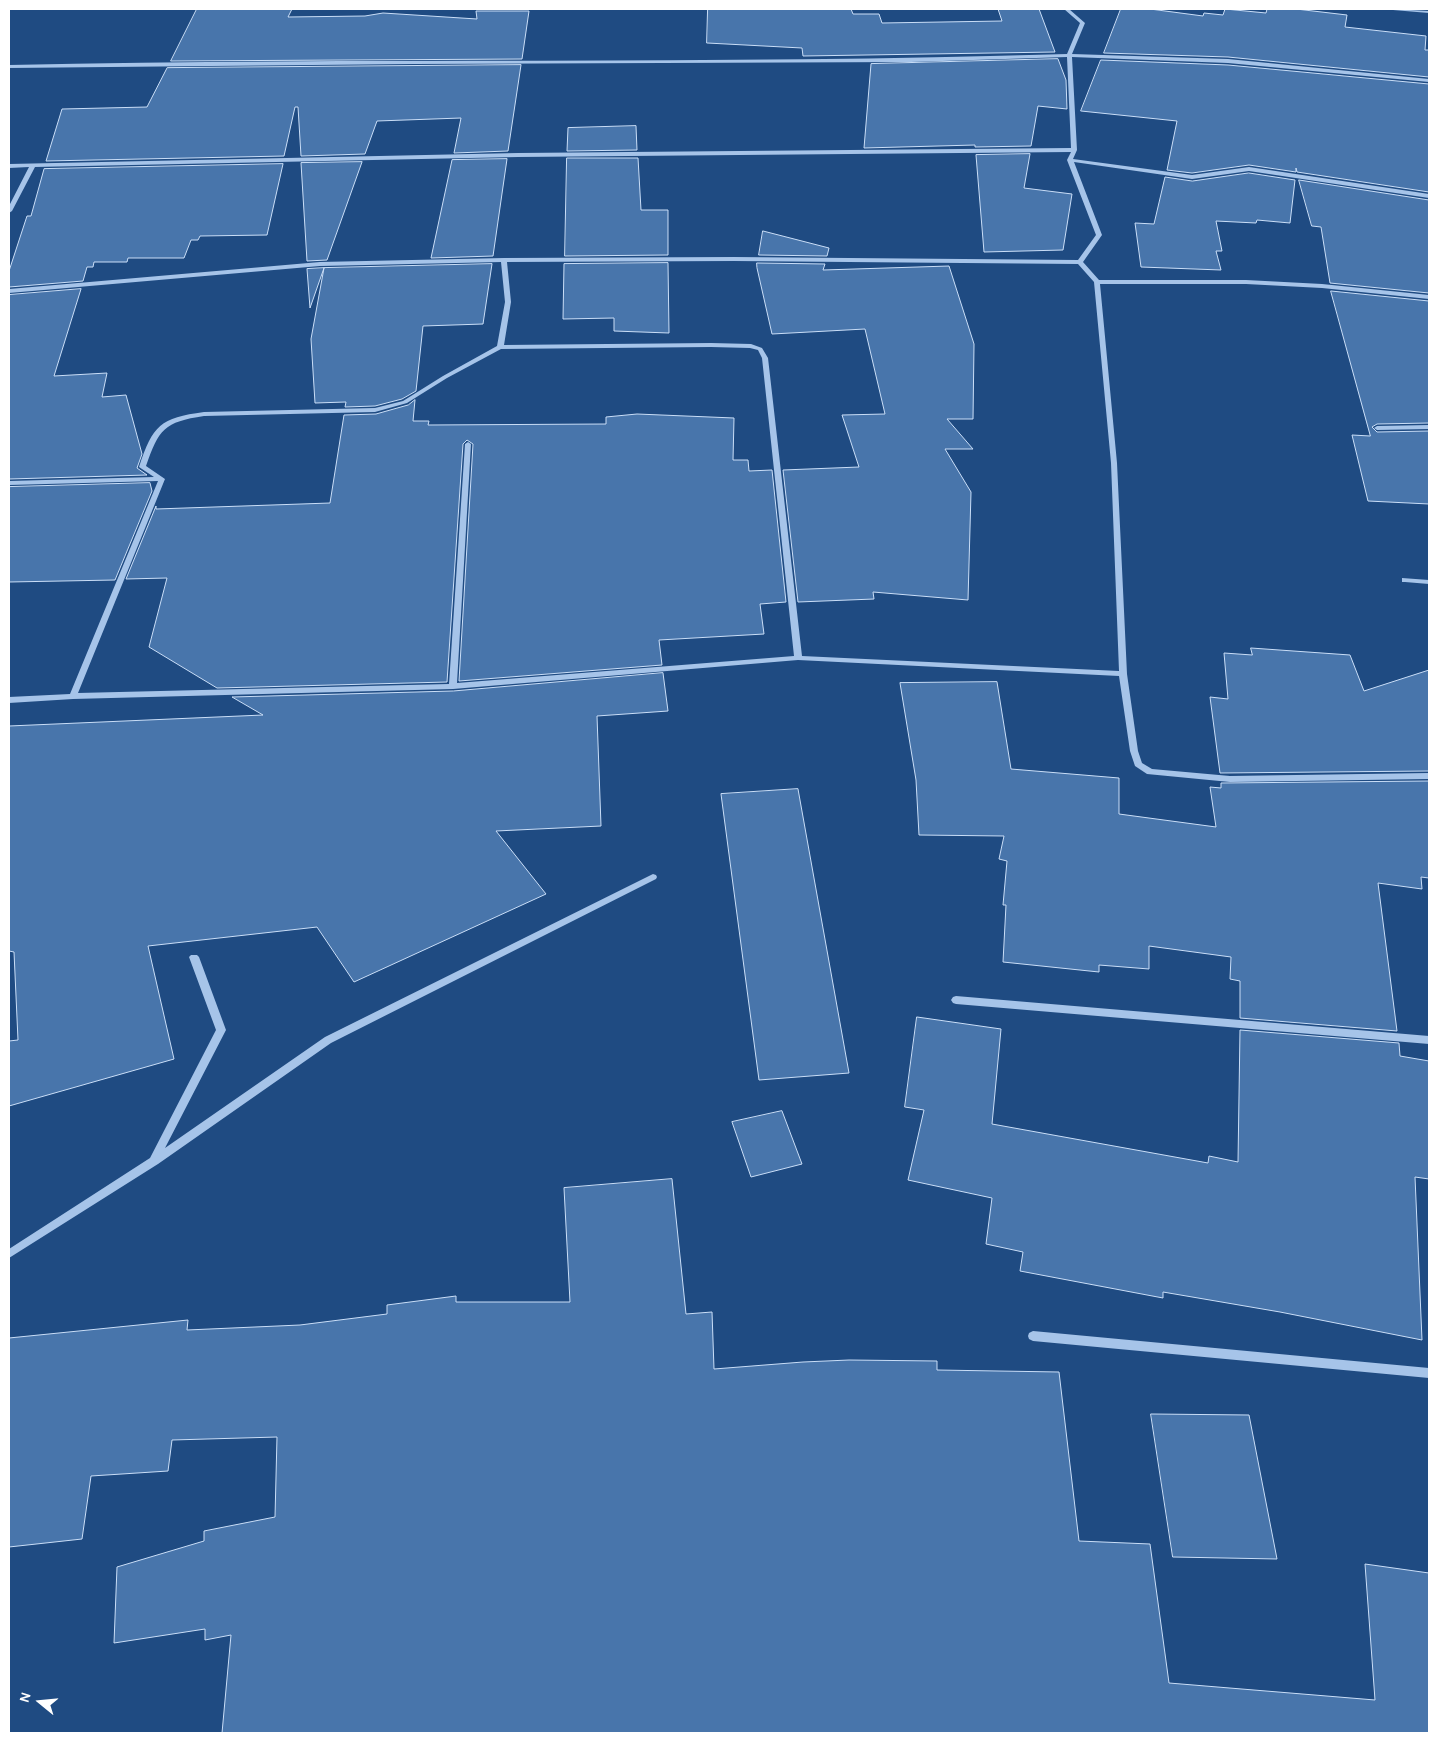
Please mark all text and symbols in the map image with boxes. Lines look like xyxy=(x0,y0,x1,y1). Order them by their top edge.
north arrow xyxy=(15,1677,65,1727)
text: N xyxy=(16,1690,35,1705)

